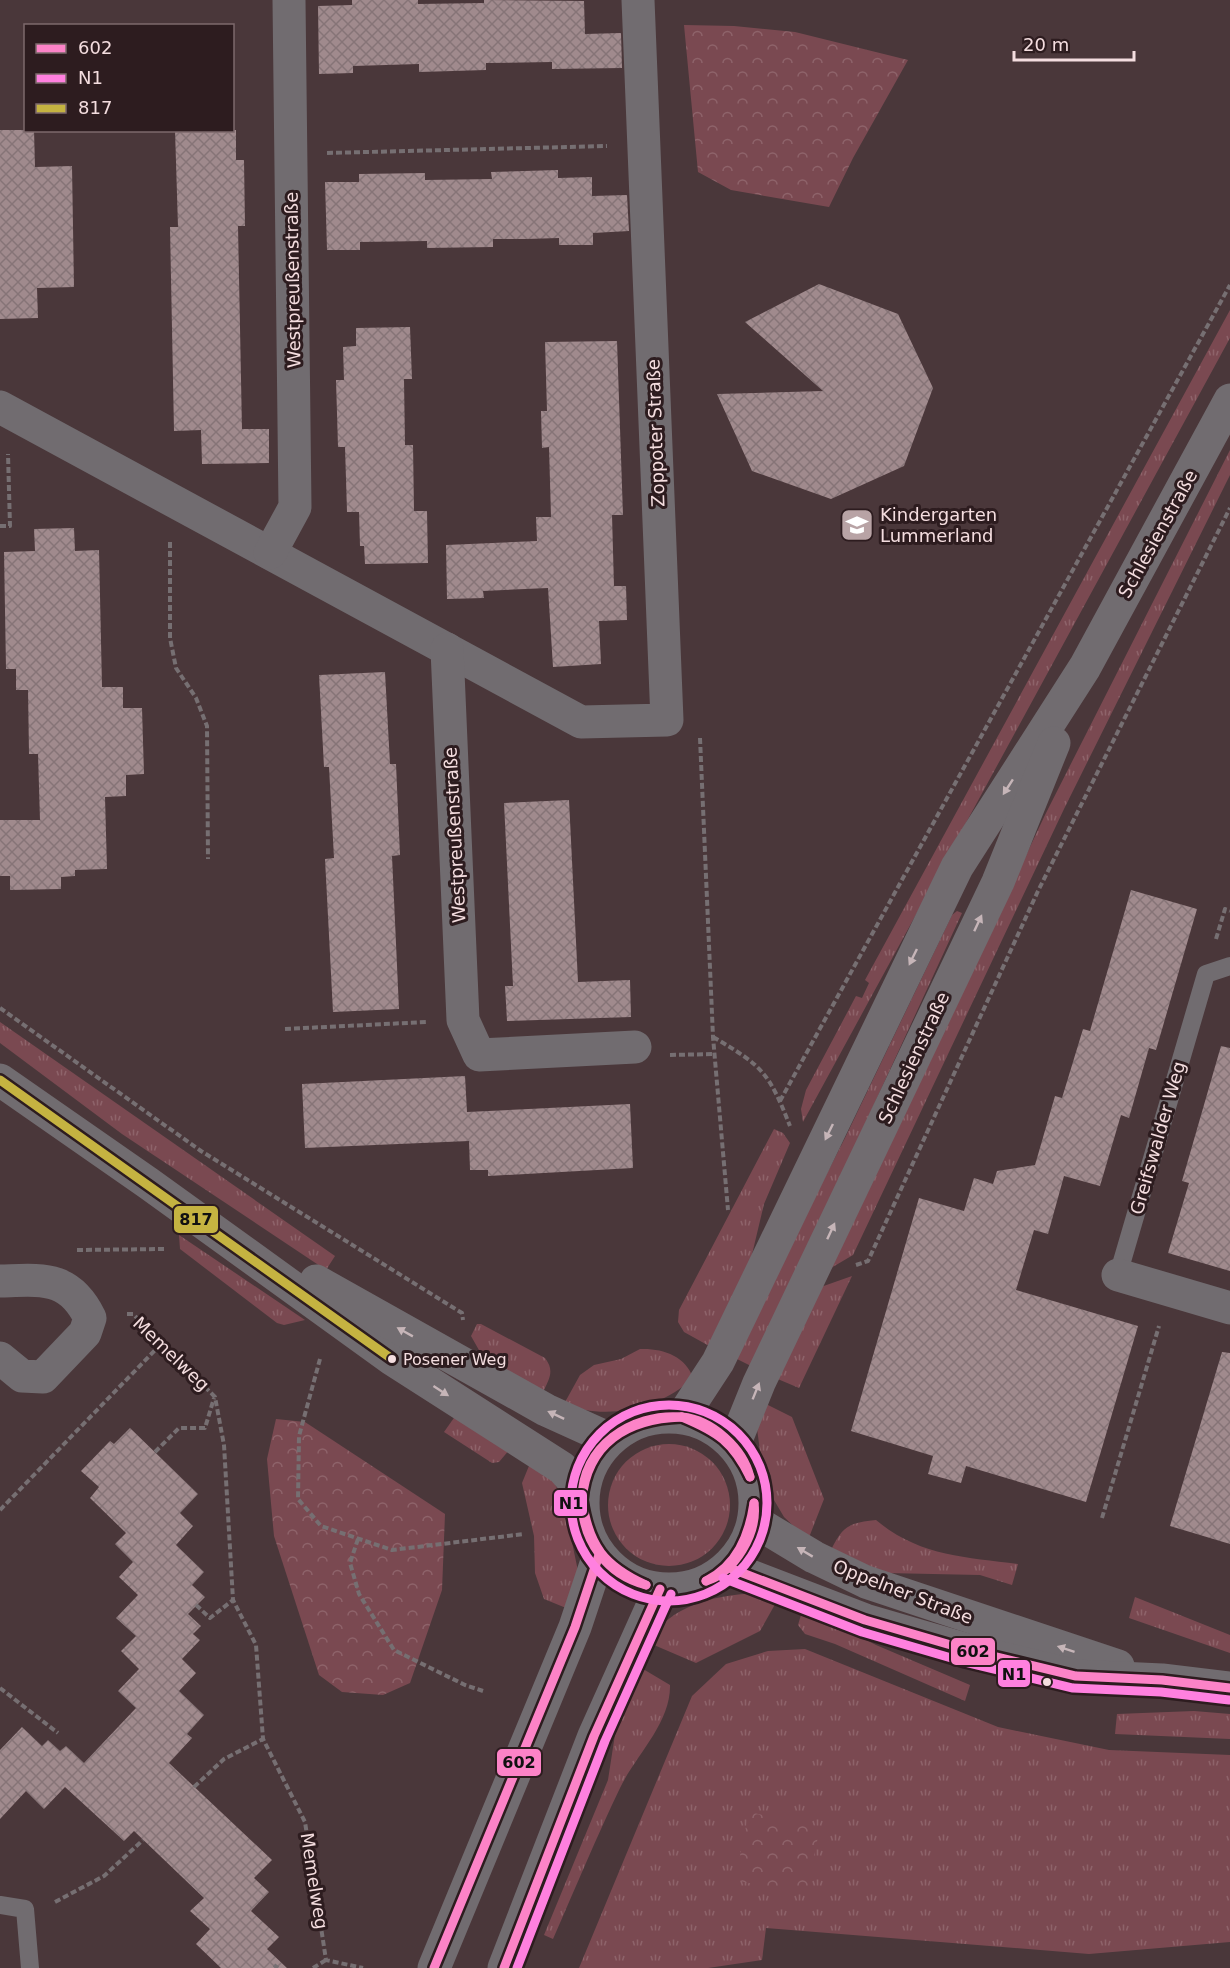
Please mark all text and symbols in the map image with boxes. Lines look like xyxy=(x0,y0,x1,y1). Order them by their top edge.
legend xyxy=(24,24,234,132)
scale bar xyxy=(1014,24,1134,62)
text: 20 m xyxy=(1023,34,1069,55)
text: 602 xyxy=(78,37,112,58)
text: N1 xyxy=(78,67,103,88)
text: 817 xyxy=(78,97,112,118)
street label: Westpreußenstraße xyxy=(280,192,305,368)
street label: Zoppoter Straße xyxy=(642,359,669,507)
street label: Schlesienstraße xyxy=(1114,466,1201,601)
place label: Kindergarten Lummerland xyxy=(880,504,997,546)
school or university icon: Kindergarten Lummerland xyxy=(839,507,875,543)
street label: Westpreußenstraße xyxy=(439,746,470,924)
one-way arrow xyxy=(1003,778,1014,795)
one-way arrow xyxy=(974,914,983,931)
one-way arrow xyxy=(909,948,918,965)
street label: Schlesienstraße xyxy=(874,989,953,1127)
street label: Greifswalder Weg xyxy=(1126,1059,1189,1217)
one-way arrow xyxy=(824,1124,833,1141)
line badge: 817 xyxy=(173,1205,219,1234)
text: 817 xyxy=(179,1210,213,1229)
one-way arrow xyxy=(827,1223,836,1240)
street label: Memelweg xyxy=(129,1312,214,1395)
one-way arrow xyxy=(396,1327,413,1337)
place label: Posener Weg xyxy=(403,1350,507,1369)
marker: Posener Weg xyxy=(386,1353,398,1365)
one-way arrow xyxy=(752,1382,761,1400)
one-way arrow xyxy=(433,1385,449,1396)
one-way arrow xyxy=(548,1410,565,1419)
line badge: N1 xyxy=(553,1489,588,1517)
text: N1 xyxy=(559,1494,583,1513)
one-way arrow xyxy=(797,1547,814,1558)
street label: Oppelner Straße xyxy=(830,1555,976,1628)
line badge: 602 xyxy=(950,1637,996,1666)
text: 602 xyxy=(956,1642,990,1661)
one-way arrow xyxy=(1057,1644,1075,1653)
line badge: N1 xyxy=(997,1659,1031,1688)
text: N1 xyxy=(1002,1665,1026,1684)
unlabelled marker xyxy=(1041,1676,1053,1688)
line badge: 602 xyxy=(496,1748,542,1777)
text: 602 xyxy=(502,1753,536,1772)
street label: Memelweg xyxy=(297,1831,332,1931)

